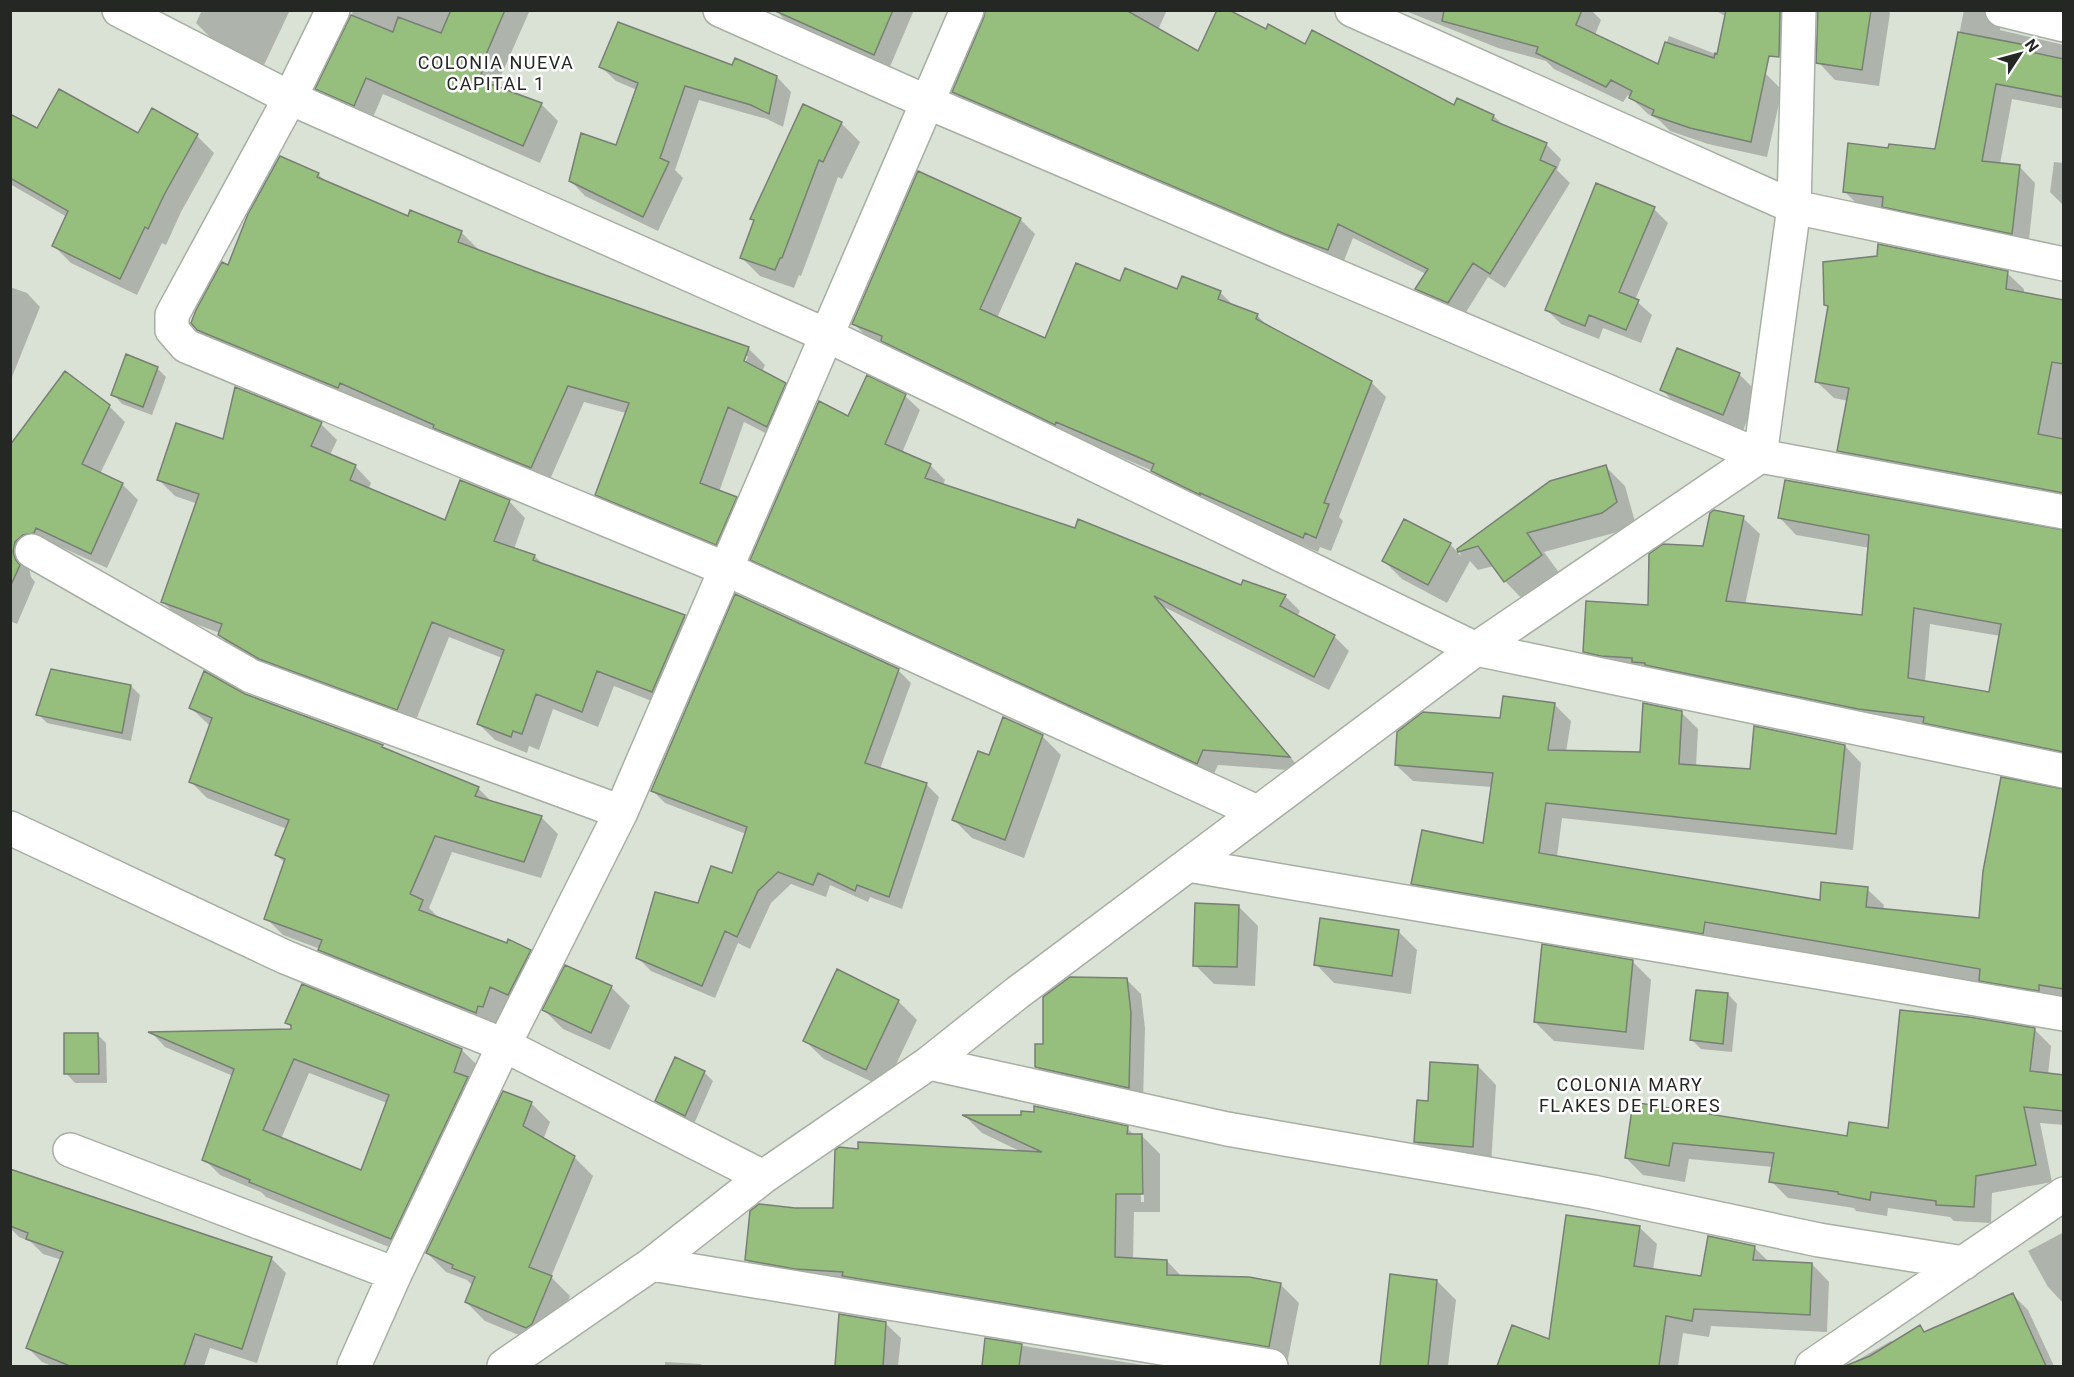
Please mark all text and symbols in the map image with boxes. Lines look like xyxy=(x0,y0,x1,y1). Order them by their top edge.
north arrow xyxy=(1990,24,2050,84)
text: N xyxy=(2021,35,2043,56)
district label: COLONIA NUEVA CAPITAL 1 xyxy=(418,52,574,94)
district label: COLONIA MARY FLAKES DE FLORES xyxy=(1539,1074,1721,1116)

